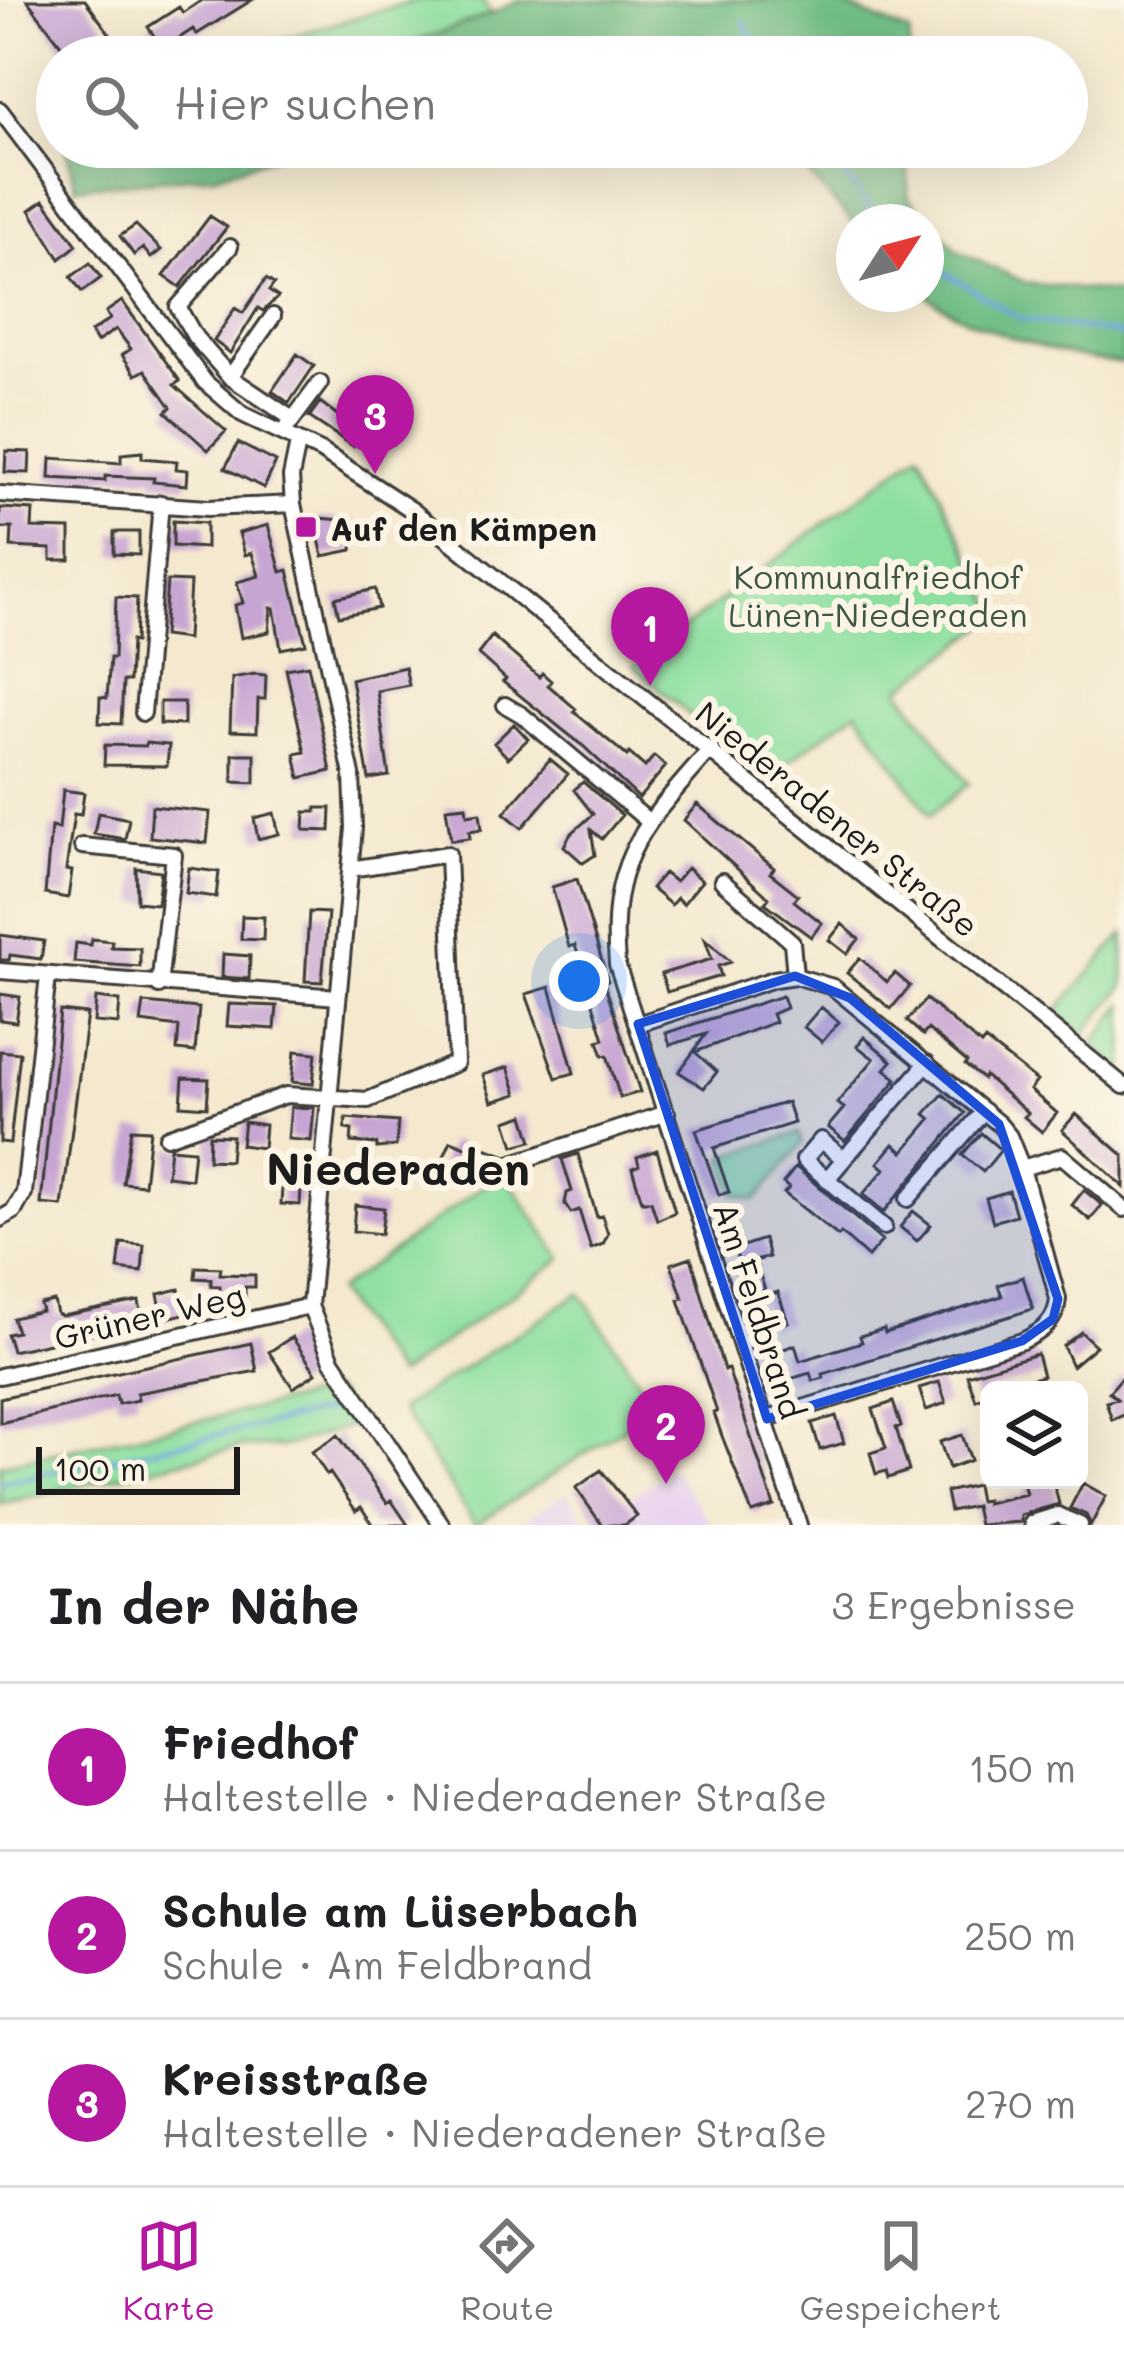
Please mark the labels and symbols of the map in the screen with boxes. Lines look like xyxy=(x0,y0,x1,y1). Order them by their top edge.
north arrow xyxy=(836,204,944,312)
pin: 3 xyxy=(336,375,414,474)
place label: Auf den Kämpen xyxy=(330,506,597,549)
marker: Auf den Kämpen xyxy=(293,514,319,540)
park label: Kommunalfriedhof Lünen-Niederaden xyxy=(728,554,1028,635)
pin: 1 xyxy=(611,587,689,686)
street label: Niederadener Straße xyxy=(688,690,988,946)
your location xyxy=(549,951,609,1011)
district label: Niederaden xyxy=(266,1138,530,1196)
street label: Am Feldbrand xyxy=(705,1196,815,1424)
street label: Grüner Weg xyxy=(50,1272,248,1358)
pin: 2 xyxy=(627,1385,705,1484)
scale bar xyxy=(36,1441,240,1494)

